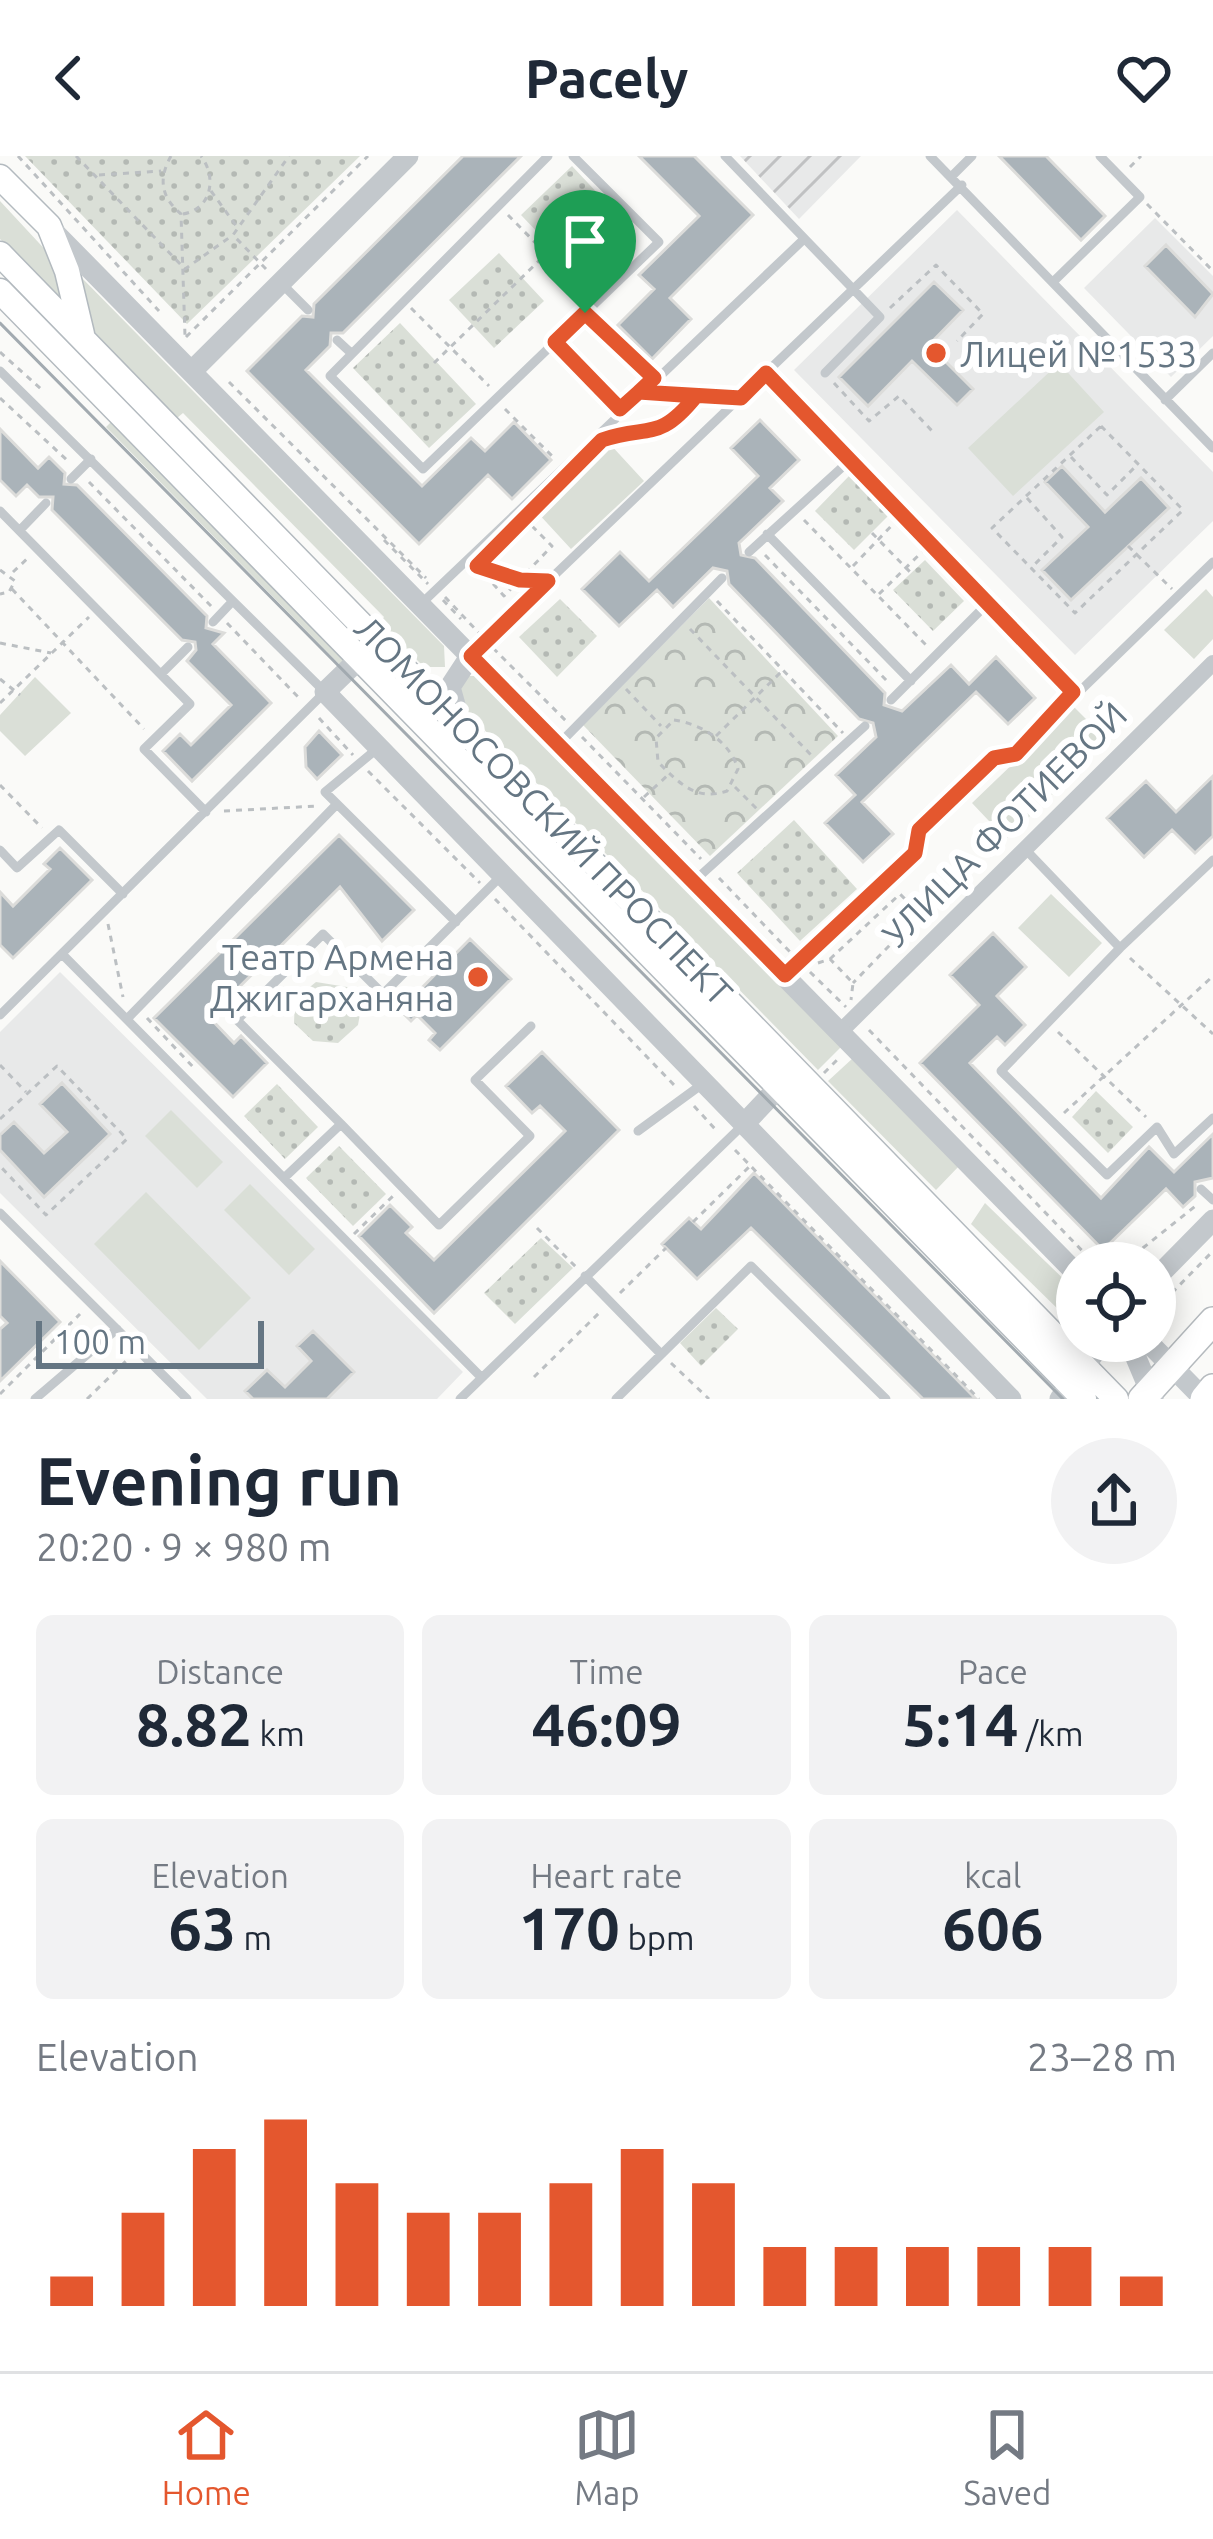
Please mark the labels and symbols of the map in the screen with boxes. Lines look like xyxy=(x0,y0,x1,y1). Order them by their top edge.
pin xyxy=(534,190,636,313)
place label: Лицей №1533 xyxy=(960,333,1197,374)
marker: Лицей №1533 xyxy=(923,340,949,366)
street label: ЛОМОНОСОВСКИЙ ПРОСПЕКТ xyxy=(347,607,741,1013)
street label: УЛИЦА ФОТИЕВОЙ xyxy=(874,694,1134,954)
place label: Театр Армена Джигарханяна xyxy=(210,936,454,1018)
marker: Театр Армена Джигарханяна xyxy=(465,964,491,990)
scale bar xyxy=(36,1315,264,1368)

